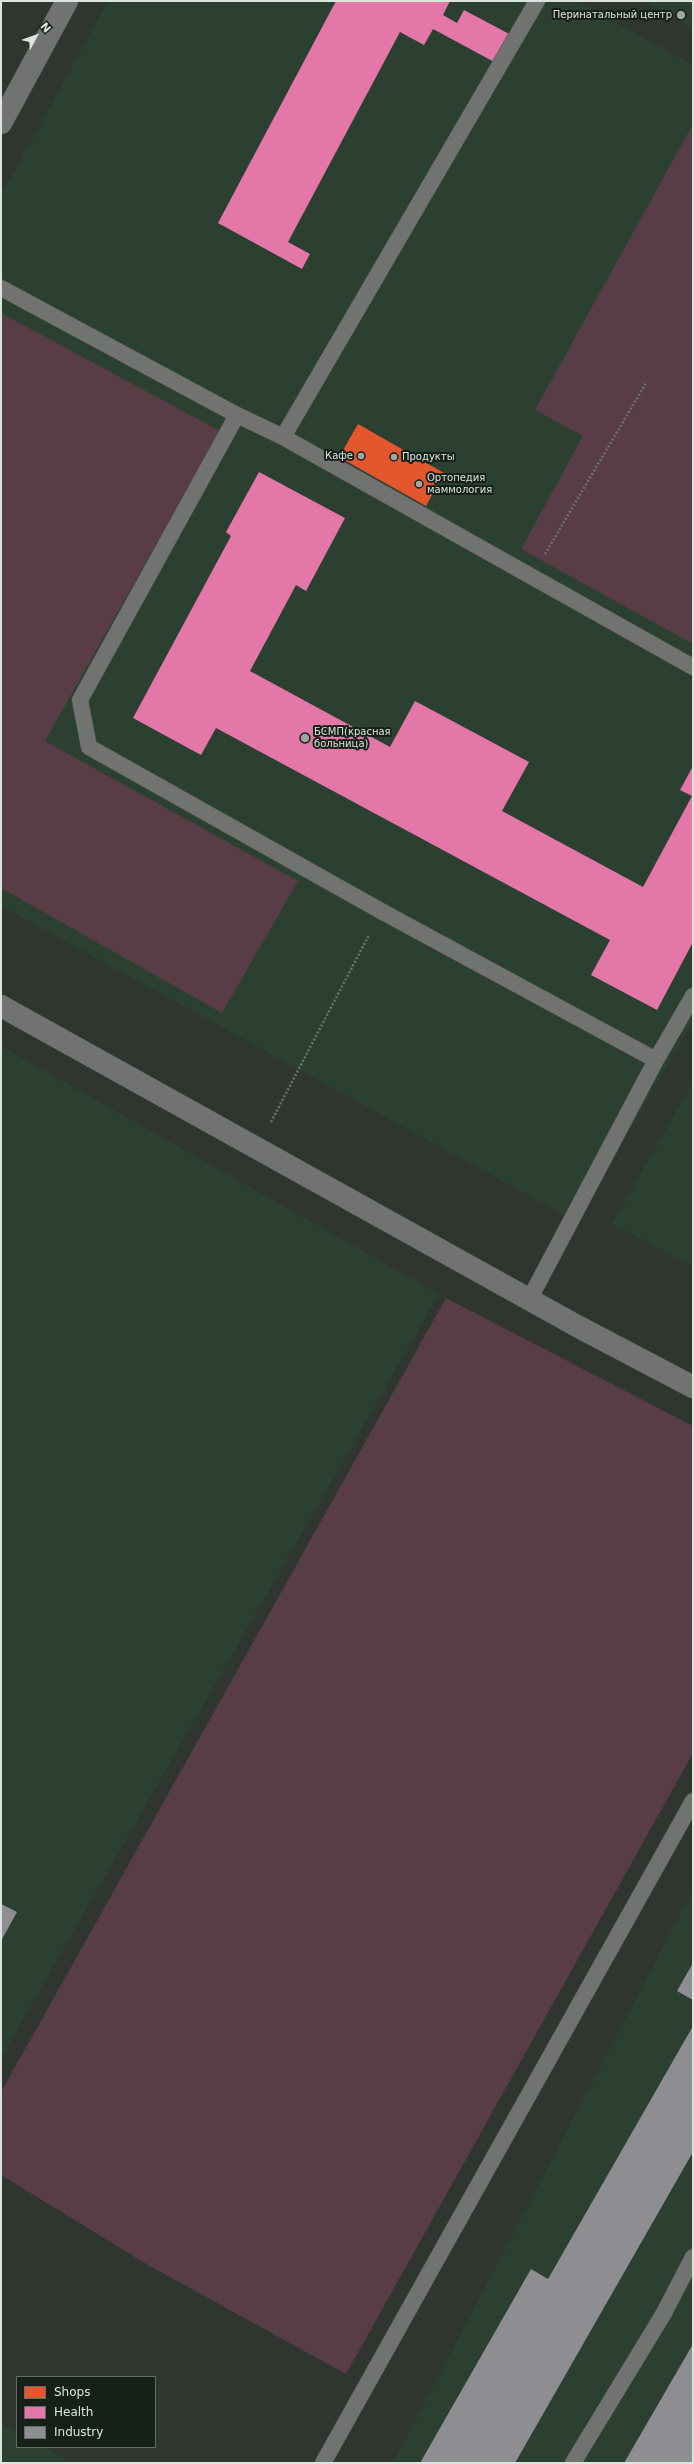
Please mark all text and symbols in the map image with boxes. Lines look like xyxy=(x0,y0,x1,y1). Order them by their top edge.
place label: Перинатальный центр xyxy=(553,9,672,21)
marker: Перинатальный центр xyxy=(675,9,687,21)
north arrow xyxy=(16,16,56,56)
text: N xyxy=(38,20,53,36)
place label: Кафе xyxy=(325,450,353,462)
marker: Кафе xyxy=(356,451,366,461)
place label: Продукты xyxy=(402,451,455,463)
marker: Продукты xyxy=(389,452,399,462)
place label: Ортопедия маммология xyxy=(427,472,492,496)
marker: Ортопедия маммология xyxy=(414,479,424,489)
place label: БСМП(красная больница) xyxy=(314,726,391,750)
marker: БСМП(красная больница) xyxy=(299,732,311,744)
legend xyxy=(16,2376,156,2448)
text: Shops xyxy=(54,2385,90,2399)
text: Health xyxy=(54,2405,93,2419)
text: Industry xyxy=(54,2425,103,2439)

